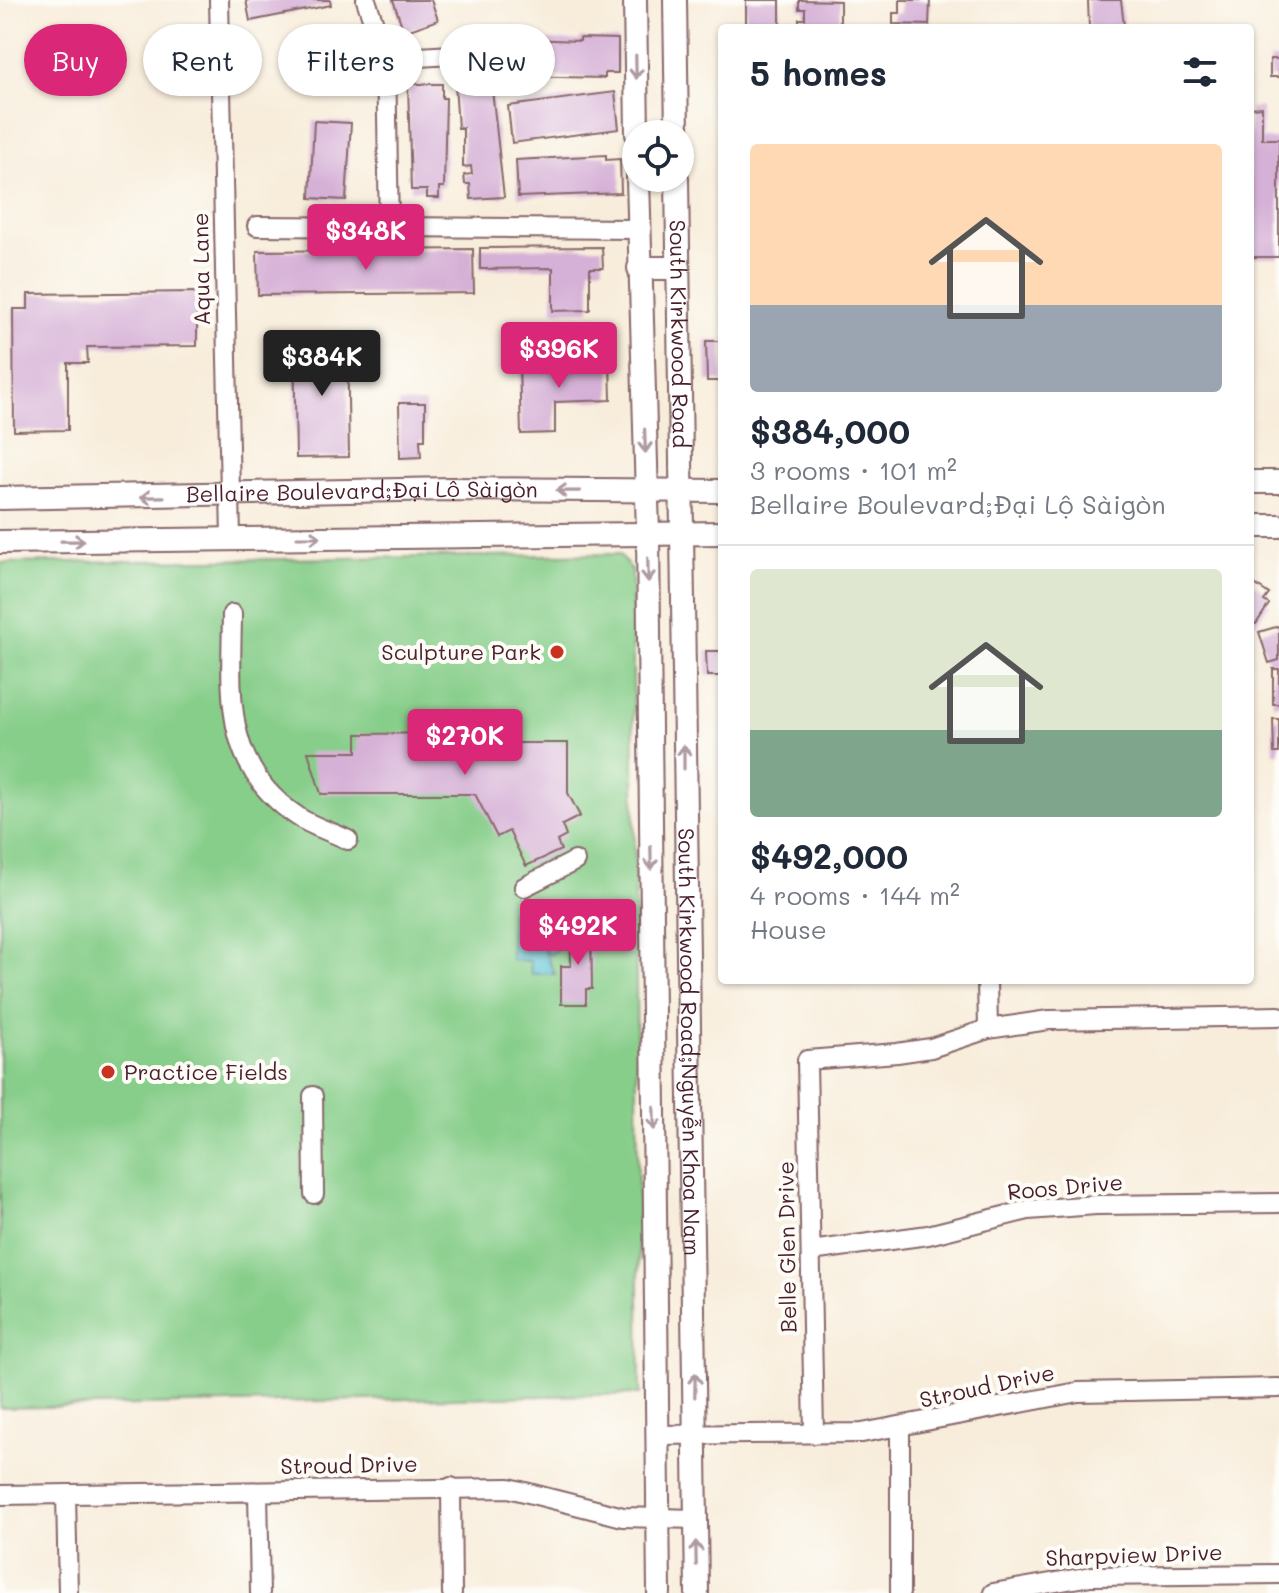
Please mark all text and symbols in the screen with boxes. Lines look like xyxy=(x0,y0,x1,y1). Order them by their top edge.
chip: Buy xyxy=(24,24,127,96)
chip: Rent xyxy=(143,24,262,96)
chip: Filters xyxy=(278,24,423,96)
chip: New xyxy=(439,24,555,96)
text: 5 homes xyxy=(750,50,887,95)
icon: filters xyxy=(1178,50,1222,94)
one-way arrow xyxy=(628,53,644,80)
map controls xyxy=(622,120,694,192)
button: locate xyxy=(622,120,694,192)
icon: home xyxy=(914,196,1058,340)
pin: $348K xyxy=(310,204,422,272)
street label: Aqua Lane xyxy=(185,212,216,326)
text: $348K xyxy=(325,213,407,247)
street label: South Kirkwood Road xyxy=(664,220,696,448)
pin: $396K xyxy=(503,322,615,390)
pin: $384K xyxy=(266,330,378,398)
text: $396K xyxy=(519,331,599,365)
text: $384K xyxy=(281,339,363,373)
text: $384,000 xyxy=(750,408,910,453)
one-way arrow xyxy=(637,427,652,454)
text: 3 rooms · 101 m² xyxy=(750,453,957,487)
street label: Bellaire Boulevard;Đại Lộ Sàigòn xyxy=(186,474,538,508)
one-way arrow xyxy=(555,483,582,499)
text: Bellaire Boulevard;Đại Lộ Sàigòn xyxy=(750,487,1166,521)
one-way arrow xyxy=(139,489,166,505)
one-way arrow xyxy=(295,529,322,545)
one-way arrow xyxy=(59,533,86,548)
one-way arrow xyxy=(640,556,656,583)
icon: home xyxy=(914,621,1058,765)
place label: Sculpture Park xyxy=(381,637,541,666)
marker: Sculpture Park xyxy=(548,643,566,661)
pin: $270K xyxy=(409,709,521,777)
text: $270K xyxy=(426,718,504,752)
one-way arrow xyxy=(676,744,692,771)
street label: South Kirkwood Road;Nguyễn Khoa Nam xyxy=(672,828,707,1256)
text: $492,000 xyxy=(750,833,908,878)
one-way arrow xyxy=(643,844,659,871)
text: 4 rooms · 144 m² xyxy=(750,878,960,912)
pin: $492K xyxy=(522,899,634,967)
text: $492K xyxy=(538,908,618,942)
text: House xyxy=(750,912,827,946)
place label: Practice Fields xyxy=(124,1057,288,1086)
marker: Practice Fields xyxy=(99,1063,117,1081)
one-way arrow xyxy=(646,1104,661,1131)
street label: Belle Glen Drive xyxy=(771,1161,802,1333)
street label: Roos Drive xyxy=(1006,1167,1124,1206)
street label: Stroud Drive xyxy=(917,1357,1057,1414)
one-way arrow xyxy=(688,1372,703,1399)
street label: Stroud Drive xyxy=(280,1449,418,1480)
street label: Sharpview Drive xyxy=(1045,1537,1223,1572)
one-way arrow xyxy=(688,1540,703,1567)

